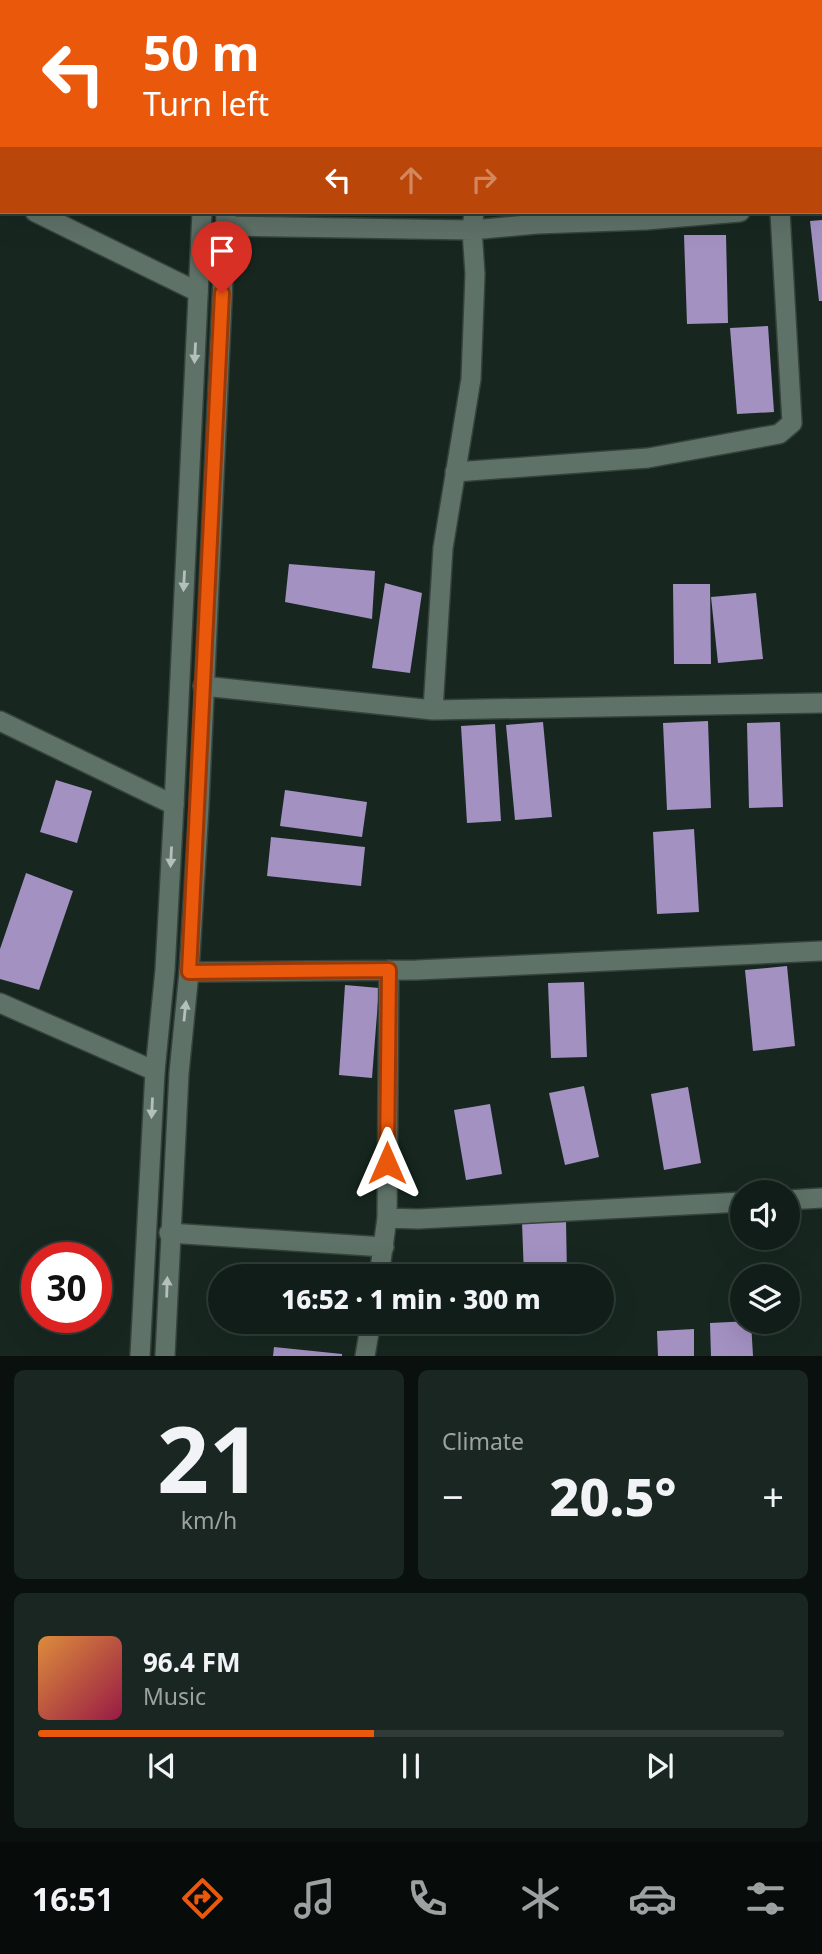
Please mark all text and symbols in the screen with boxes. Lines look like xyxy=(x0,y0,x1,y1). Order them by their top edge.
text: 50 m xyxy=(143,19,260,85)
icon: left xyxy=(28,28,119,119)
text: Turn left xyxy=(143,82,269,125)
icon: left xyxy=(319,161,357,199)
icon: ahead xyxy=(392,161,430,199)
icon: right xyxy=(465,161,503,199)
pin xyxy=(192,221,252,293)
icon: arrive xyxy=(203,232,241,270)
one-way arrow xyxy=(189,343,200,365)
one-way arrow xyxy=(178,570,189,592)
one-way arrow xyxy=(166,846,177,868)
one-way arrow xyxy=(180,1000,191,1022)
one-way arrow xyxy=(147,1097,158,1119)
position arrow xyxy=(350,1126,424,1200)
map controls xyxy=(730,1180,800,1334)
button: sound xyxy=(730,1180,800,1250)
speed limit sign: 30 xyxy=(21,1242,112,1333)
button: layers xyxy=(730,1264,800,1334)
one-way arrow xyxy=(162,1276,173,1298)
text: 16:52 · 1 min · 300 m xyxy=(281,1281,541,1317)
text: 21 xyxy=(157,1396,261,1520)
text: Climate xyxy=(442,1425,524,1457)
text: 20.5° xyxy=(550,1460,676,1531)
text: − xyxy=(442,1470,464,1522)
text: + xyxy=(762,1470,784,1522)
text: km/h xyxy=(181,1504,237,1536)
text: 96.4 FM xyxy=(143,1644,240,1680)
text: Music xyxy=(143,1680,206,1712)
icon: previous xyxy=(143,1747,181,1785)
icon: pause xyxy=(392,1747,430,1785)
icon: next xyxy=(641,1747,679,1785)
icon: directions xyxy=(178,1874,227,1923)
icon: music xyxy=(290,1874,339,1923)
icon: phone xyxy=(403,1874,452,1923)
icon: climate xyxy=(516,1874,565,1923)
icon: car xyxy=(628,1874,677,1923)
icon: filters xyxy=(741,1874,790,1923)
text: 16:51 xyxy=(32,1877,114,1920)

